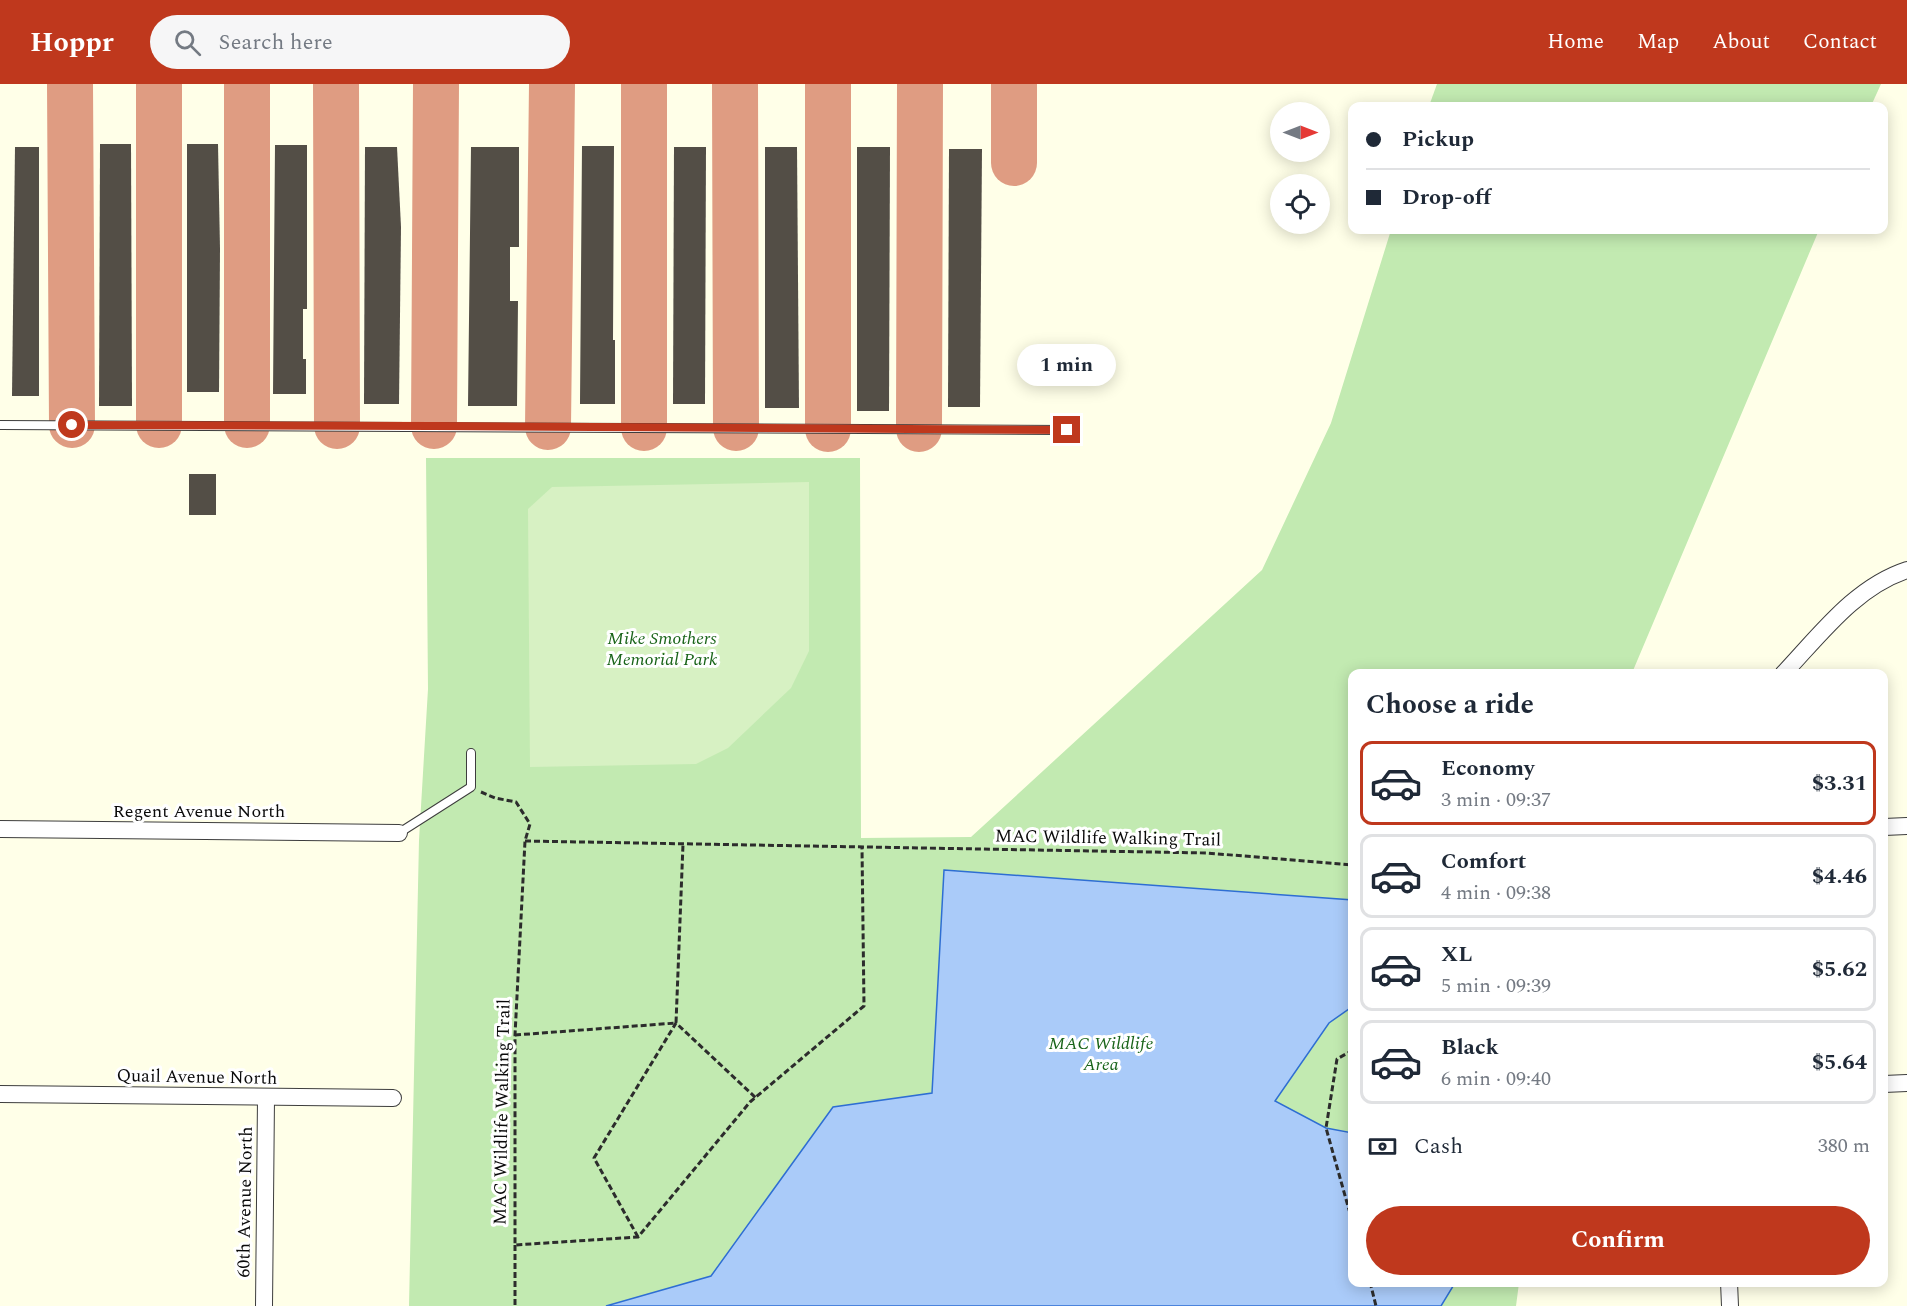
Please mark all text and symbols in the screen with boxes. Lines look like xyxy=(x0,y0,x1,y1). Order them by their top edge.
search box xyxy=(150,15,570,69)
text: Hoppr xyxy=(30,21,114,64)
icon: search xyxy=(171,26,204,59)
text: Search here xyxy=(219,26,333,59)
text: Home xyxy=(1547,26,1604,58)
text: Map xyxy=(1637,26,1679,58)
text: About xyxy=(1712,26,1770,58)
text: Contact xyxy=(1803,26,1877,58)
north arrow xyxy=(1270,102,1330,162)
map controls xyxy=(1270,102,1330,234)
text: Pickup xyxy=(1402,123,1474,156)
button: locate xyxy=(1270,174,1330,234)
text: Drop-off xyxy=(1402,181,1491,214)
callout: 1 min xyxy=(1018,343,1116,385)
text: 1 min xyxy=(1040,350,1093,380)
route start xyxy=(58,411,85,438)
route end xyxy=(1053,416,1080,443)
park label: Mike Smothers Memorial Park xyxy=(607,625,718,673)
text: Choose a ride xyxy=(1366,684,1534,726)
text: Economy xyxy=(1441,752,1534,785)
icon: car xyxy=(1369,756,1423,810)
text: $3.31 xyxy=(1812,767,1867,800)
text: 3 min · 09:37 xyxy=(1441,785,1551,815)
street label: Regent Avenue North xyxy=(113,798,285,825)
street label: MAC Wildlife Walking Trail xyxy=(995,823,1221,853)
text: Comfort xyxy=(1441,845,1526,878)
icon: car xyxy=(1369,849,1423,903)
text: $4.46 xyxy=(1812,860,1867,893)
text: 4 min · 09:38 xyxy=(1441,878,1551,908)
text: XL xyxy=(1441,938,1472,971)
icon: car xyxy=(1369,942,1423,996)
text: $5.62 xyxy=(1812,953,1867,986)
text: 5 min · 09:39 xyxy=(1441,971,1551,1001)
street label: MAC Wildlife Walking Trail xyxy=(487,999,517,1225)
park label: MAC Wildlife Area xyxy=(1049,1030,1153,1078)
text: Black xyxy=(1441,1031,1499,1064)
icon: car xyxy=(1369,1035,1423,1089)
text: $5.64 xyxy=(1812,1046,1867,1079)
street label: Quail Avenue North xyxy=(116,1062,278,1092)
text: 6 min · 09:40 xyxy=(1441,1064,1551,1094)
street label: 60th Avenue North xyxy=(230,1126,260,1278)
icon: cash xyxy=(1366,1130,1399,1163)
text: Cash xyxy=(1414,1130,1463,1163)
text: 380 m xyxy=(1818,1131,1870,1161)
button: Confirm xyxy=(1366,1206,1870,1275)

